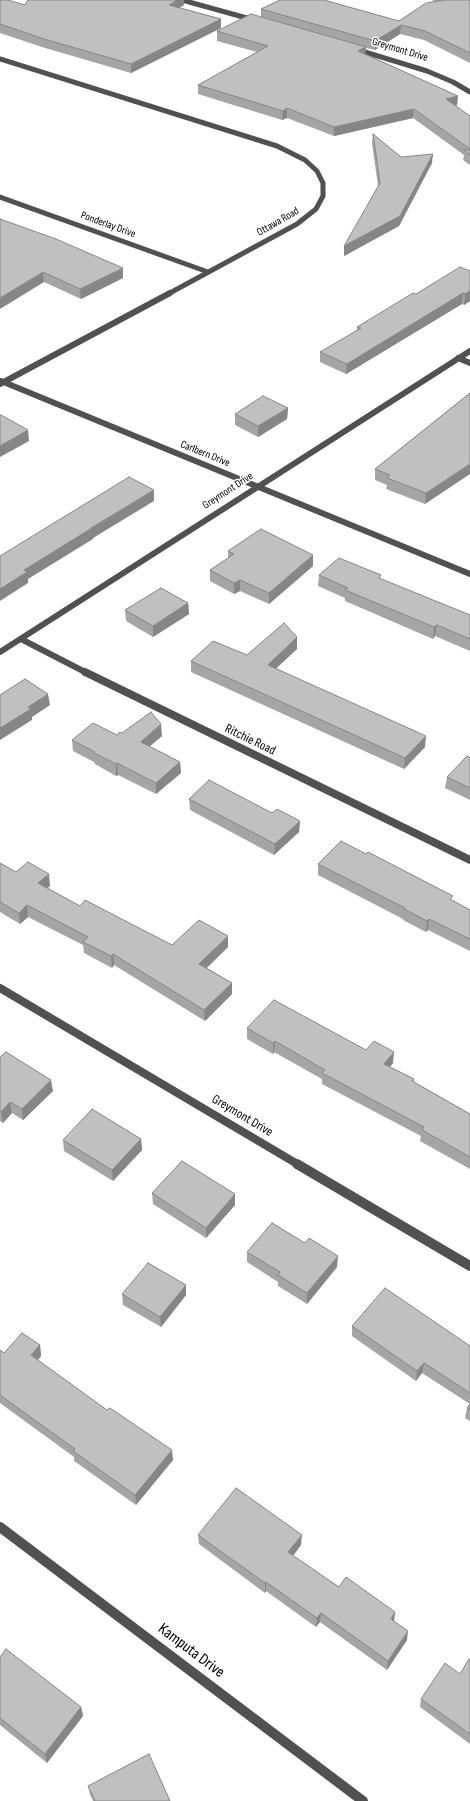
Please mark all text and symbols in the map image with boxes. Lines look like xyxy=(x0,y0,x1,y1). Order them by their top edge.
street label: Greymont Drive xyxy=(370,35,430,65)
street label: Ottawa Road xyxy=(255,205,301,239)
street label: Ponderlay Drive xyxy=(79,209,137,241)
street label: Carlbern Drive xyxy=(178,438,232,470)
street label: Greymont Drive xyxy=(200,470,256,512)
street label: Ritchie Road xyxy=(222,721,278,759)
street label: Greymont Drive xyxy=(209,1092,275,1140)
street label: Kamputa Drive xyxy=(154,1620,228,1682)

